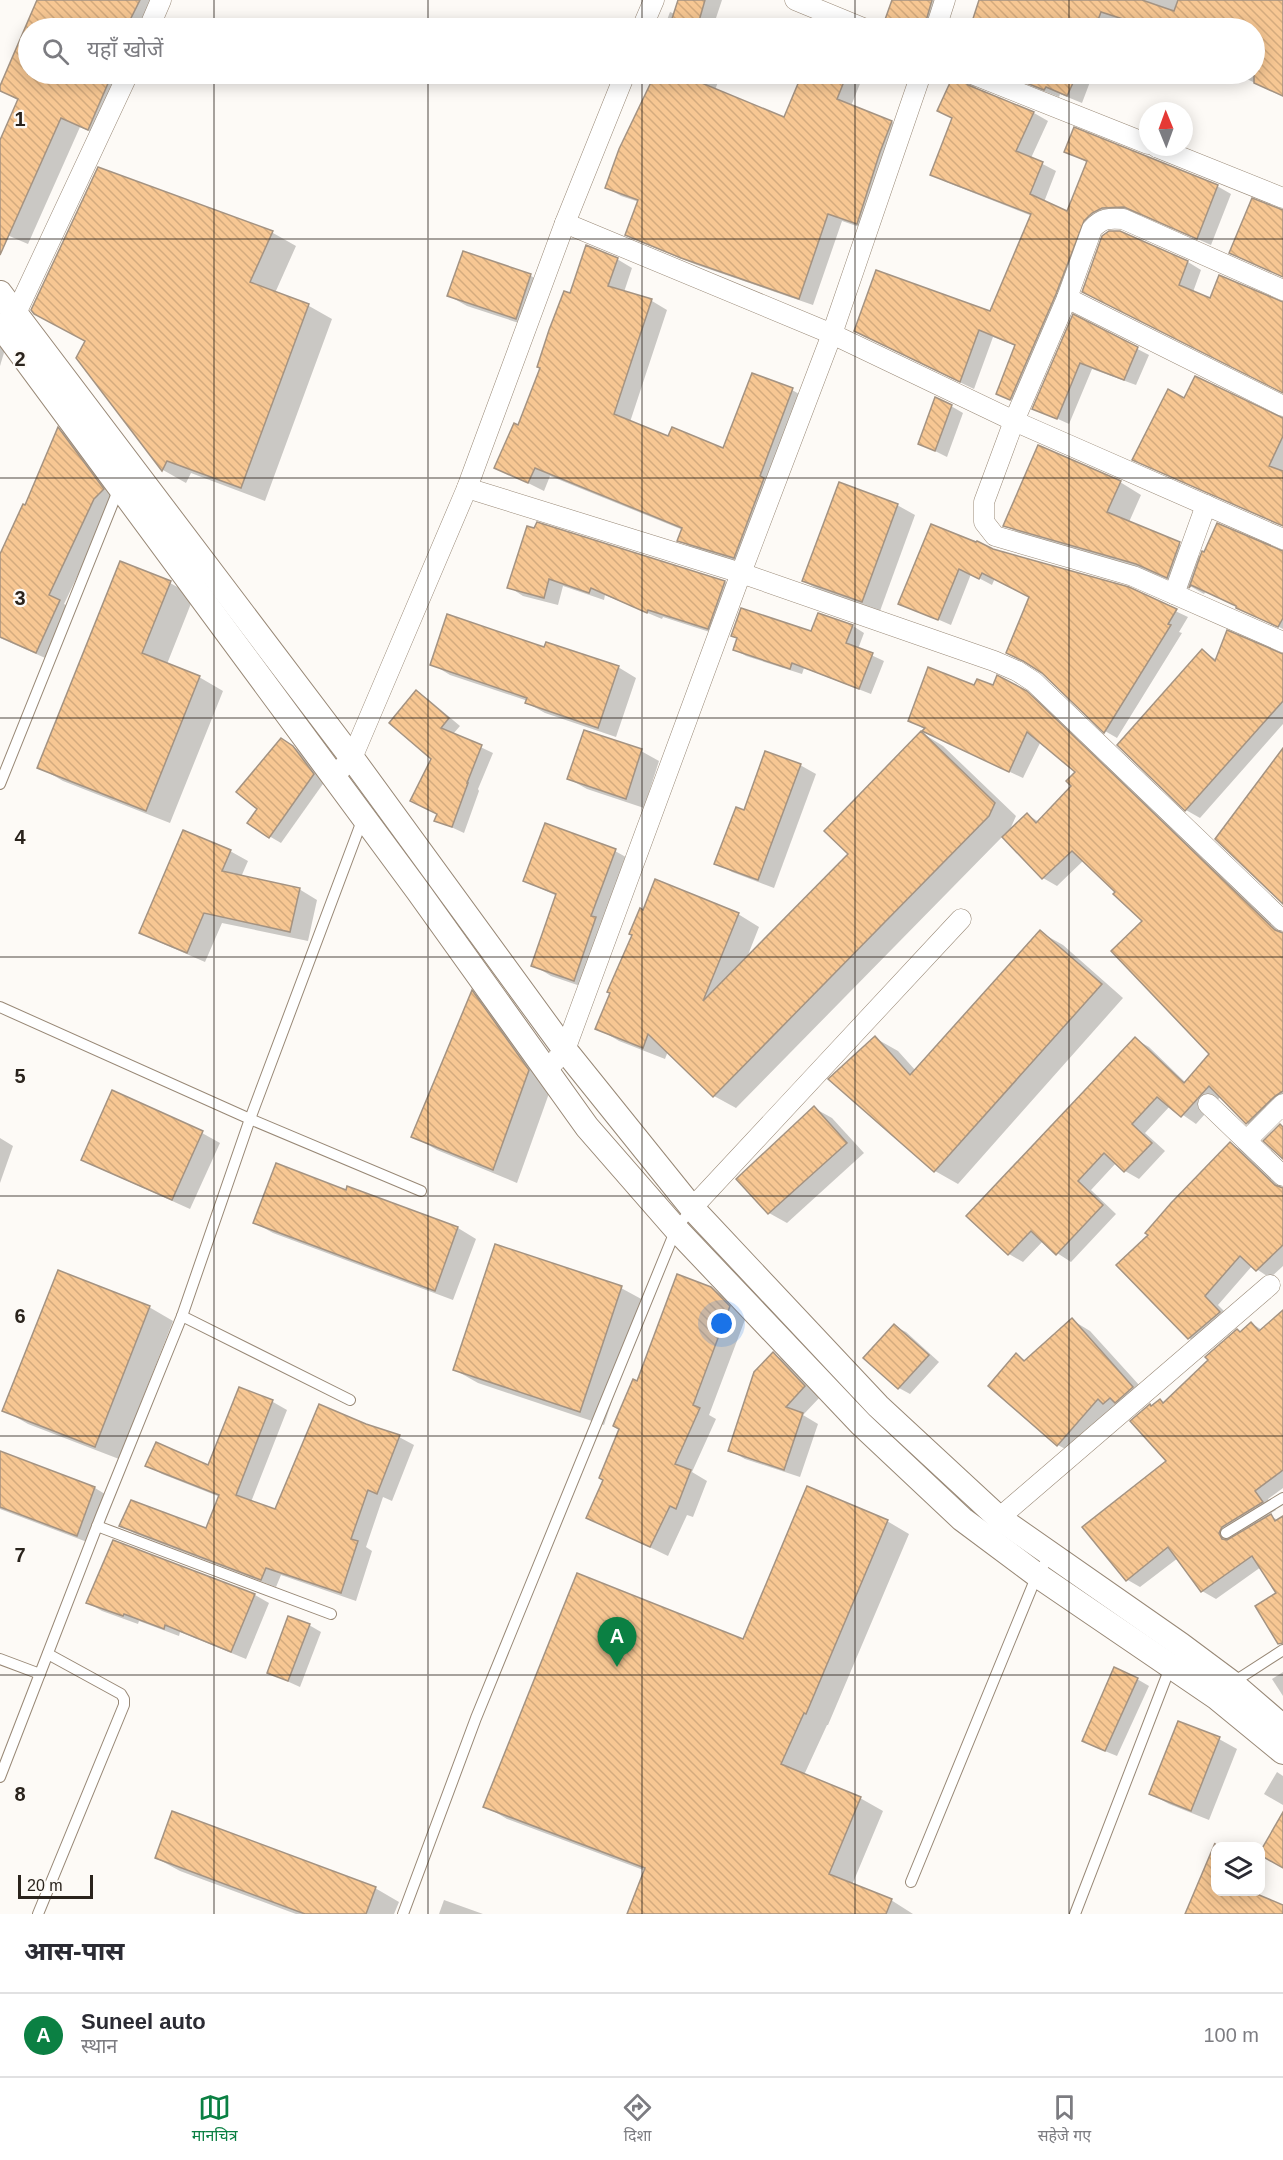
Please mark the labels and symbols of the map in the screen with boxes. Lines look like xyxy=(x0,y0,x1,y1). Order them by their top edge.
north arrow xyxy=(1139,102,1193,156)
text: 1 xyxy=(14,108,26,130)
text: 2 xyxy=(14,348,26,370)
text: 3 xyxy=(14,587,26,609)
text: 4 xyxy=(14,826,26,848)
text: 5 xyxy=(14,1065,26,1087)
text: 6 xyxy=(14,1305,26,1327)
your location xyxy=(707,1309,736,1338)
text: 7 xyxy=(14,1544,26,1566)
pin: A xyxy=(598,1618,636,1667)
text: 8 xyxy=(14,1783,26,1805)
scale bar xyxy=(18,1872,93,1900)

